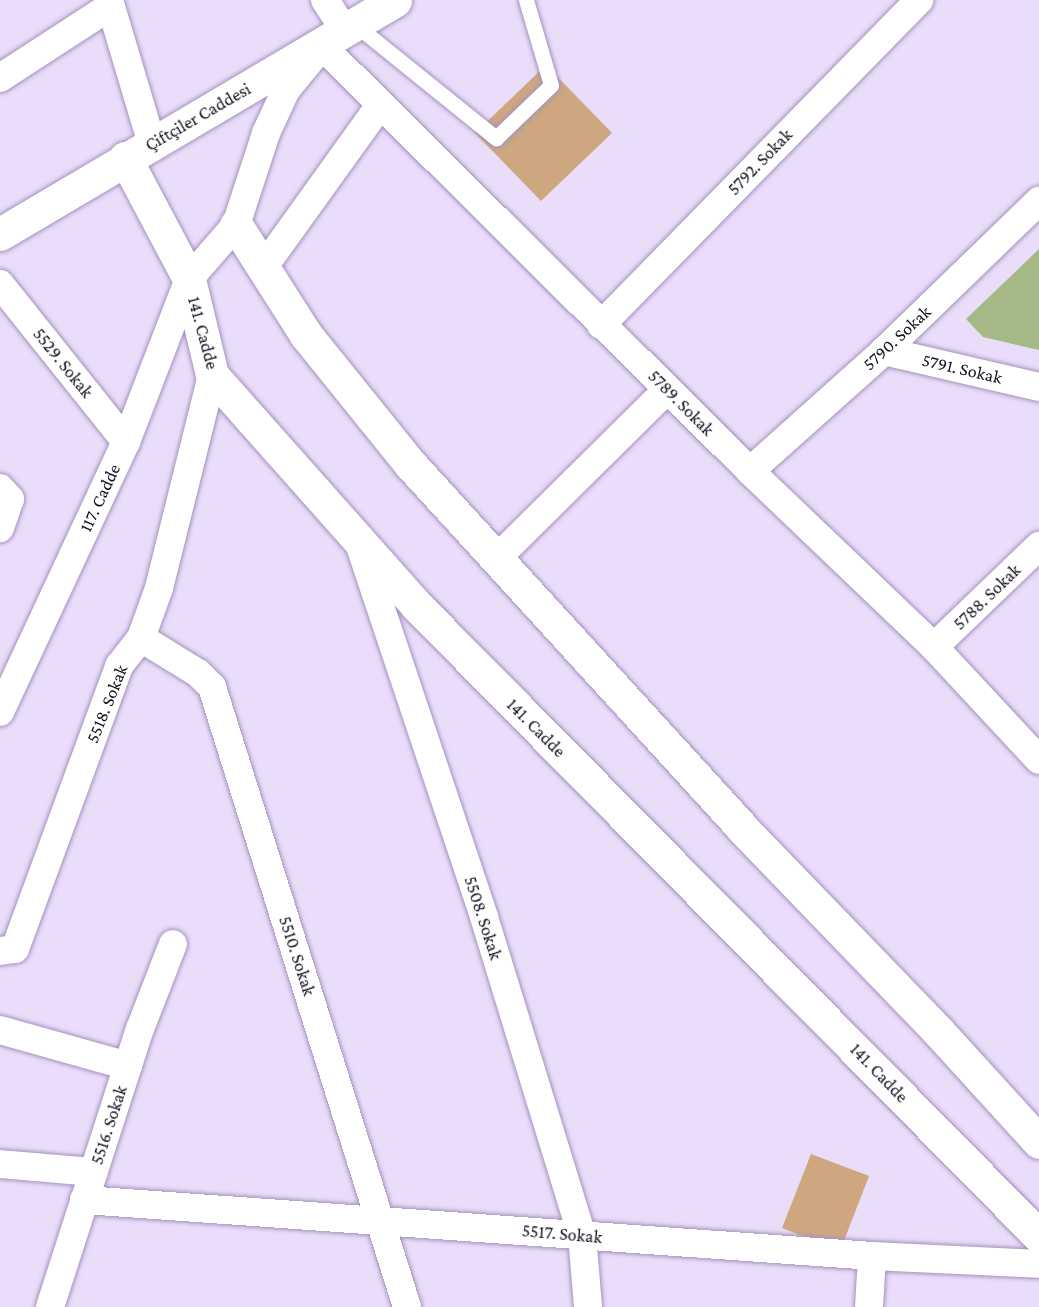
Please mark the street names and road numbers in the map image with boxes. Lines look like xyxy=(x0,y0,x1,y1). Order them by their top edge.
street label: Çiftçiler Caddesi xyxy=(141,78,255,156)
street label: 5792. Sokak xyxy=(723,124,797,200)
street label: 141. Cadde xyxy=(183,294,223,372)
street label: 5790. Sokak xyxy=(858,301,936,375)
street label: 5529. Sokak xyxy=(28,324,98,402)
street label: 5791. Sokak xyxy=(920,349,1004,389)
street label: 5789. Sokak xyxy=(643,365,719,441)
street label: 117. Cadde xyxy=(75,461,125,535)
street label: 5788. Sokak xyxy=(949,559,1025,635)
street label: 5518. Sokak xyxy=(82,662,132,746)
street label: 141. Cadde xyxy=(502,694,570,762)
street label: 5508. Sokak xyxy=(459,873,507,963)
street label: 5510. Sokak xyxy=(274,913,320,999)
street label: 141. Cadde xyxy=(845,1039,913,1107)
street label: 5516. Sokak xyxy=(86,1083,132,1167)
street label: 5517. Sokak xyxy=(521,1220,603,1248)

